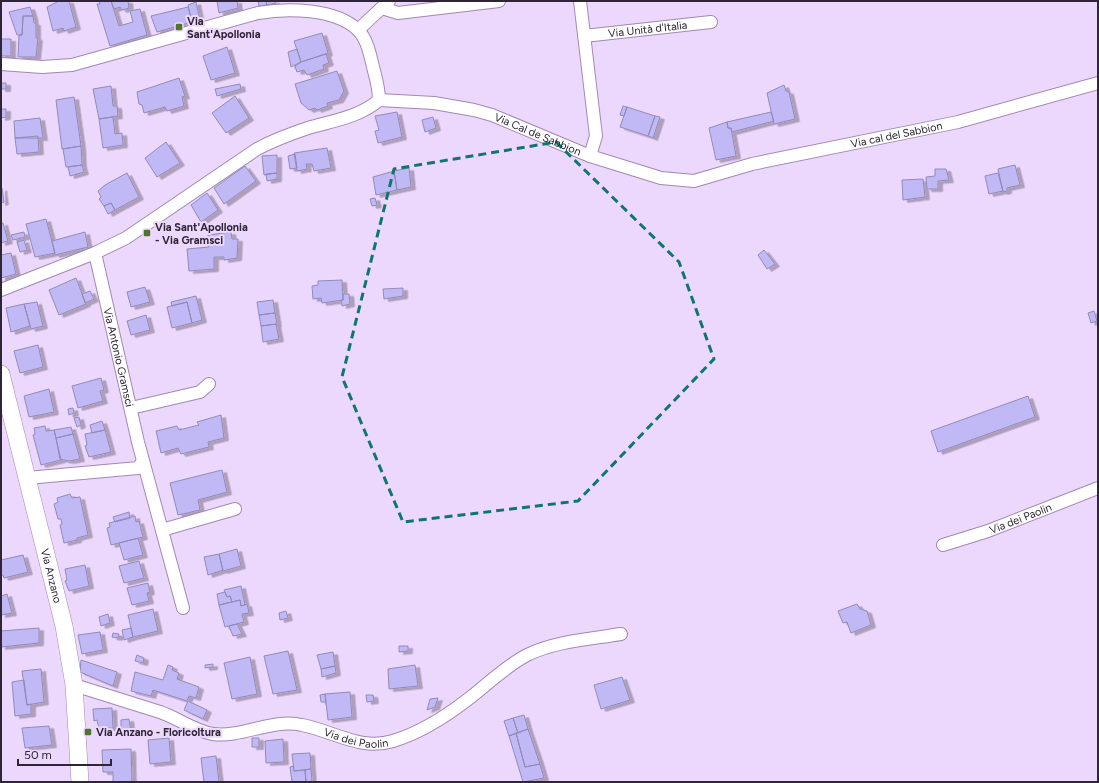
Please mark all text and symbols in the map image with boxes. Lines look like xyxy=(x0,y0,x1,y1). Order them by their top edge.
place label: Via Sant'Apollonia xyxy=(187,15,261,41)
street label: Via Unità d'Italia xyxy=(607,18,688,40)
marker: Via Sant'Apollonia xyxy=(174,22,184,32)
street label: Via Cal de Sabbion xyxy=(492,110,583,158)
street label: Via cal del Sabbion xyxy=(850,119,944,150)
place label: Via Sant'Apollonia - Via Gramsci xyxy=(155,221,248,247)
marker: Via Sant'Apollonia - Via Gramsci xyxy=(142,228,152,238)
street label: Via Antonio Gramsci xyxy=(101,307,136,408)
street label: Via dei Paolin xyxy=(988,500,1053,536)
street label: Via Anzano xyxy=(38,547,65,604)
street label: Via dei Paolin xyxy=(322,725,389,750)
place label: Via Anzano - Floricoltura xyxy=(96,726,221,739)
marker: Via Anzano - Floricoltura xyxy=(83,727,93,737)
scale bar xyxy=(18,741,111,767)
text: 50 m xyxy=(24,748,52,762)

